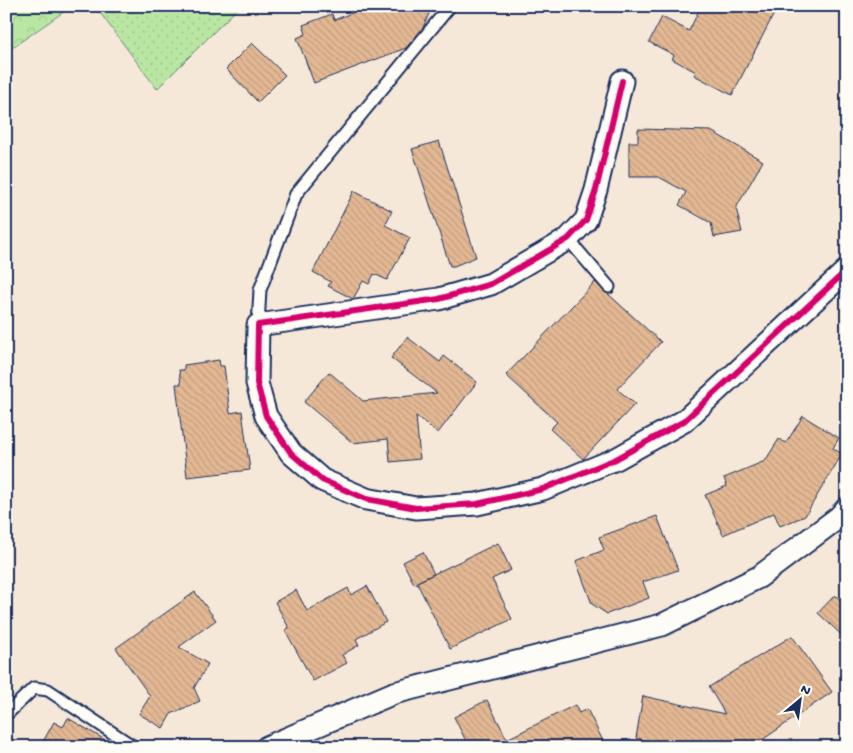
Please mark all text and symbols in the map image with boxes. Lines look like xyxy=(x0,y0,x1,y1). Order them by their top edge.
north arrow xyxy=(776,676,826,726)
text: N xyxy=(797,681,813,700)

